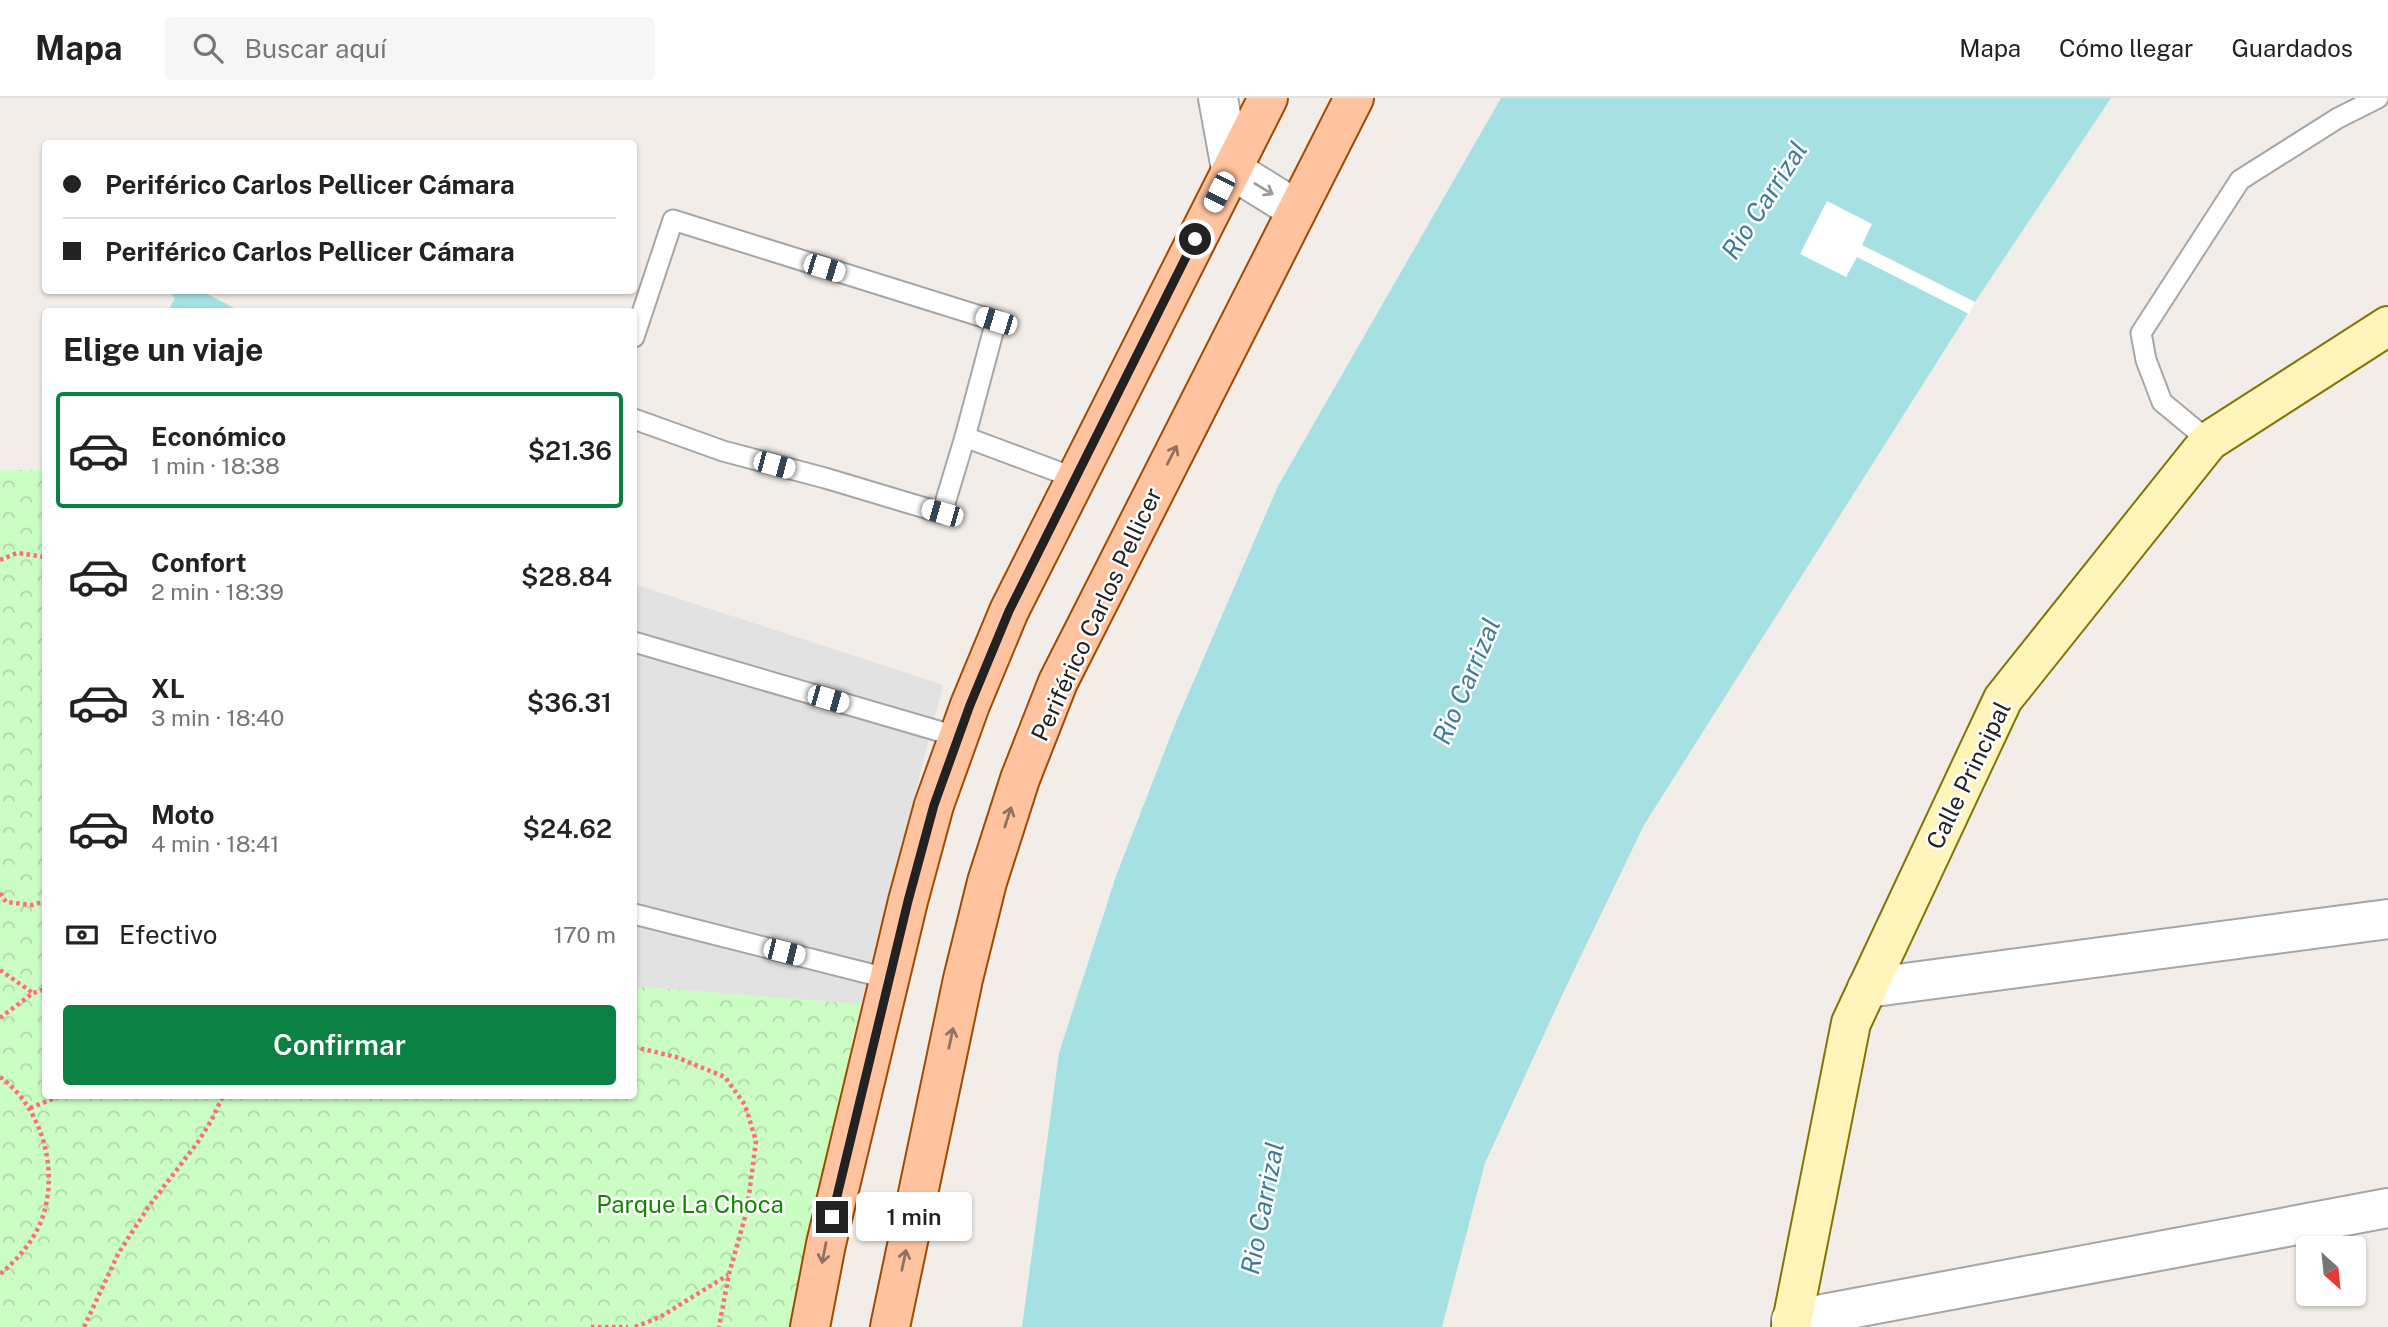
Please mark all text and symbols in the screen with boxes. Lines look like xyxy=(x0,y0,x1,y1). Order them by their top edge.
search box xyxy=(165,17,655,80)
text: Mapa xyxy=(35,29,123,67)
icon: search xyxy=(189,29,227,67)
text: Buscar aquí xyxy=(245,33,386,64)
text: Mapa xyxy=(1959,34,2021,62)
text: Cómo llegar xyxy=(2059,34,2193,62)
text: Guardados xyxy=(2231,34,2353,62)
water label: Rio Carrizal xyxy=(1714,135,1814,265)
text: Periférico Carlos Pellicer Cámara xyxy=(105,169,515,200)
car xyxy=(1201,169,1238,215)
one-way arrow xyxy=(1253,183,1273,197)
route start xyxy=(1179,223,1211,255)
text: Periférico Carlos Pellicer Cámara xyxy=(105,236,515,267)
car xyxy=(801,252,848,284)
car xyxy=(973,305,1020,337)
text: Elige un viaje xyxy=(63,331,263,368)
icon: car xyxy=(67,419,130,482)
text: Económico xyxy=(151,421,286,452)
text: $21.36 xyxy=(528,435,612,466)
one-way arrow xyxy=(1166,445,1180,466)
car xyxy=(751,449,798,481)
text: 1 min · 18:38 xyxy=(151,452,280,479)
street label: Periférico Carlos Pellicer xyxy=(1025,483,1167,745)
car xyxy=(919,497,966,529)
icon: car xyxy=(67,545,130,608)
text: Confort xyxy=(151,547,247,578)
text: $28.84 xyxy=(521,561,612,592)
text: 2 min · 18:39 xyxy=(151,578,284,605)
water label: Rio Carrizal xyxy=(1426,613,1506,749)
icon: car xyxy=(67,671,130,734)
text: XL xyxy=(151,673,185,704)
car xyxy=(805,683,852,715)
text: $36.31 xyxy=(527,687,612,718)
street label: Calle Principal xyxy=(1920,697,2016,853)
text: 3 min · 18:40 xyxy=(151,704,284,731)
icon: car xyxy=(67,797,130,860)
text: Moto xyxy=(151,799,214,830)
one-way arrow xyxy=(1002,807,1015,829)
text: $24.62 xyxy=(523,813,612,844)
text: 4 min · 18:41 xyxy=(151,830,279,857)
icon: cash xyxy=(63,916,101,954)
text: Efectivo xyxy=(119,919,217,950)
text: 170 m xyxy=(554,921,616,948)
car xyxy=(762,937,807,967)
button: Confirmar xyxy=(63,1005,616,1085)
one-way arrow xyxy=(945,1027,958,1050)
water label: Rio Carrizal xyxy=(1234,1139,1290,1277)
park label: Parque La Choca xyxy=(596,1190,784,1218)
callout: 1 min xyxy=(856,1192,972,1242)
route end xyxy=(816,1201,848,1233)
text: 1 min xyxy=(887,1203,941,1230)
north arrow xyxy=(2296,1236,2366,1306)
map controls xyxy=(2296,1236,2366,1306)
one-way arrow xyxy=(817,1241,830,1264)
one-way arrow xyxy=(897,1249,911,1272)

